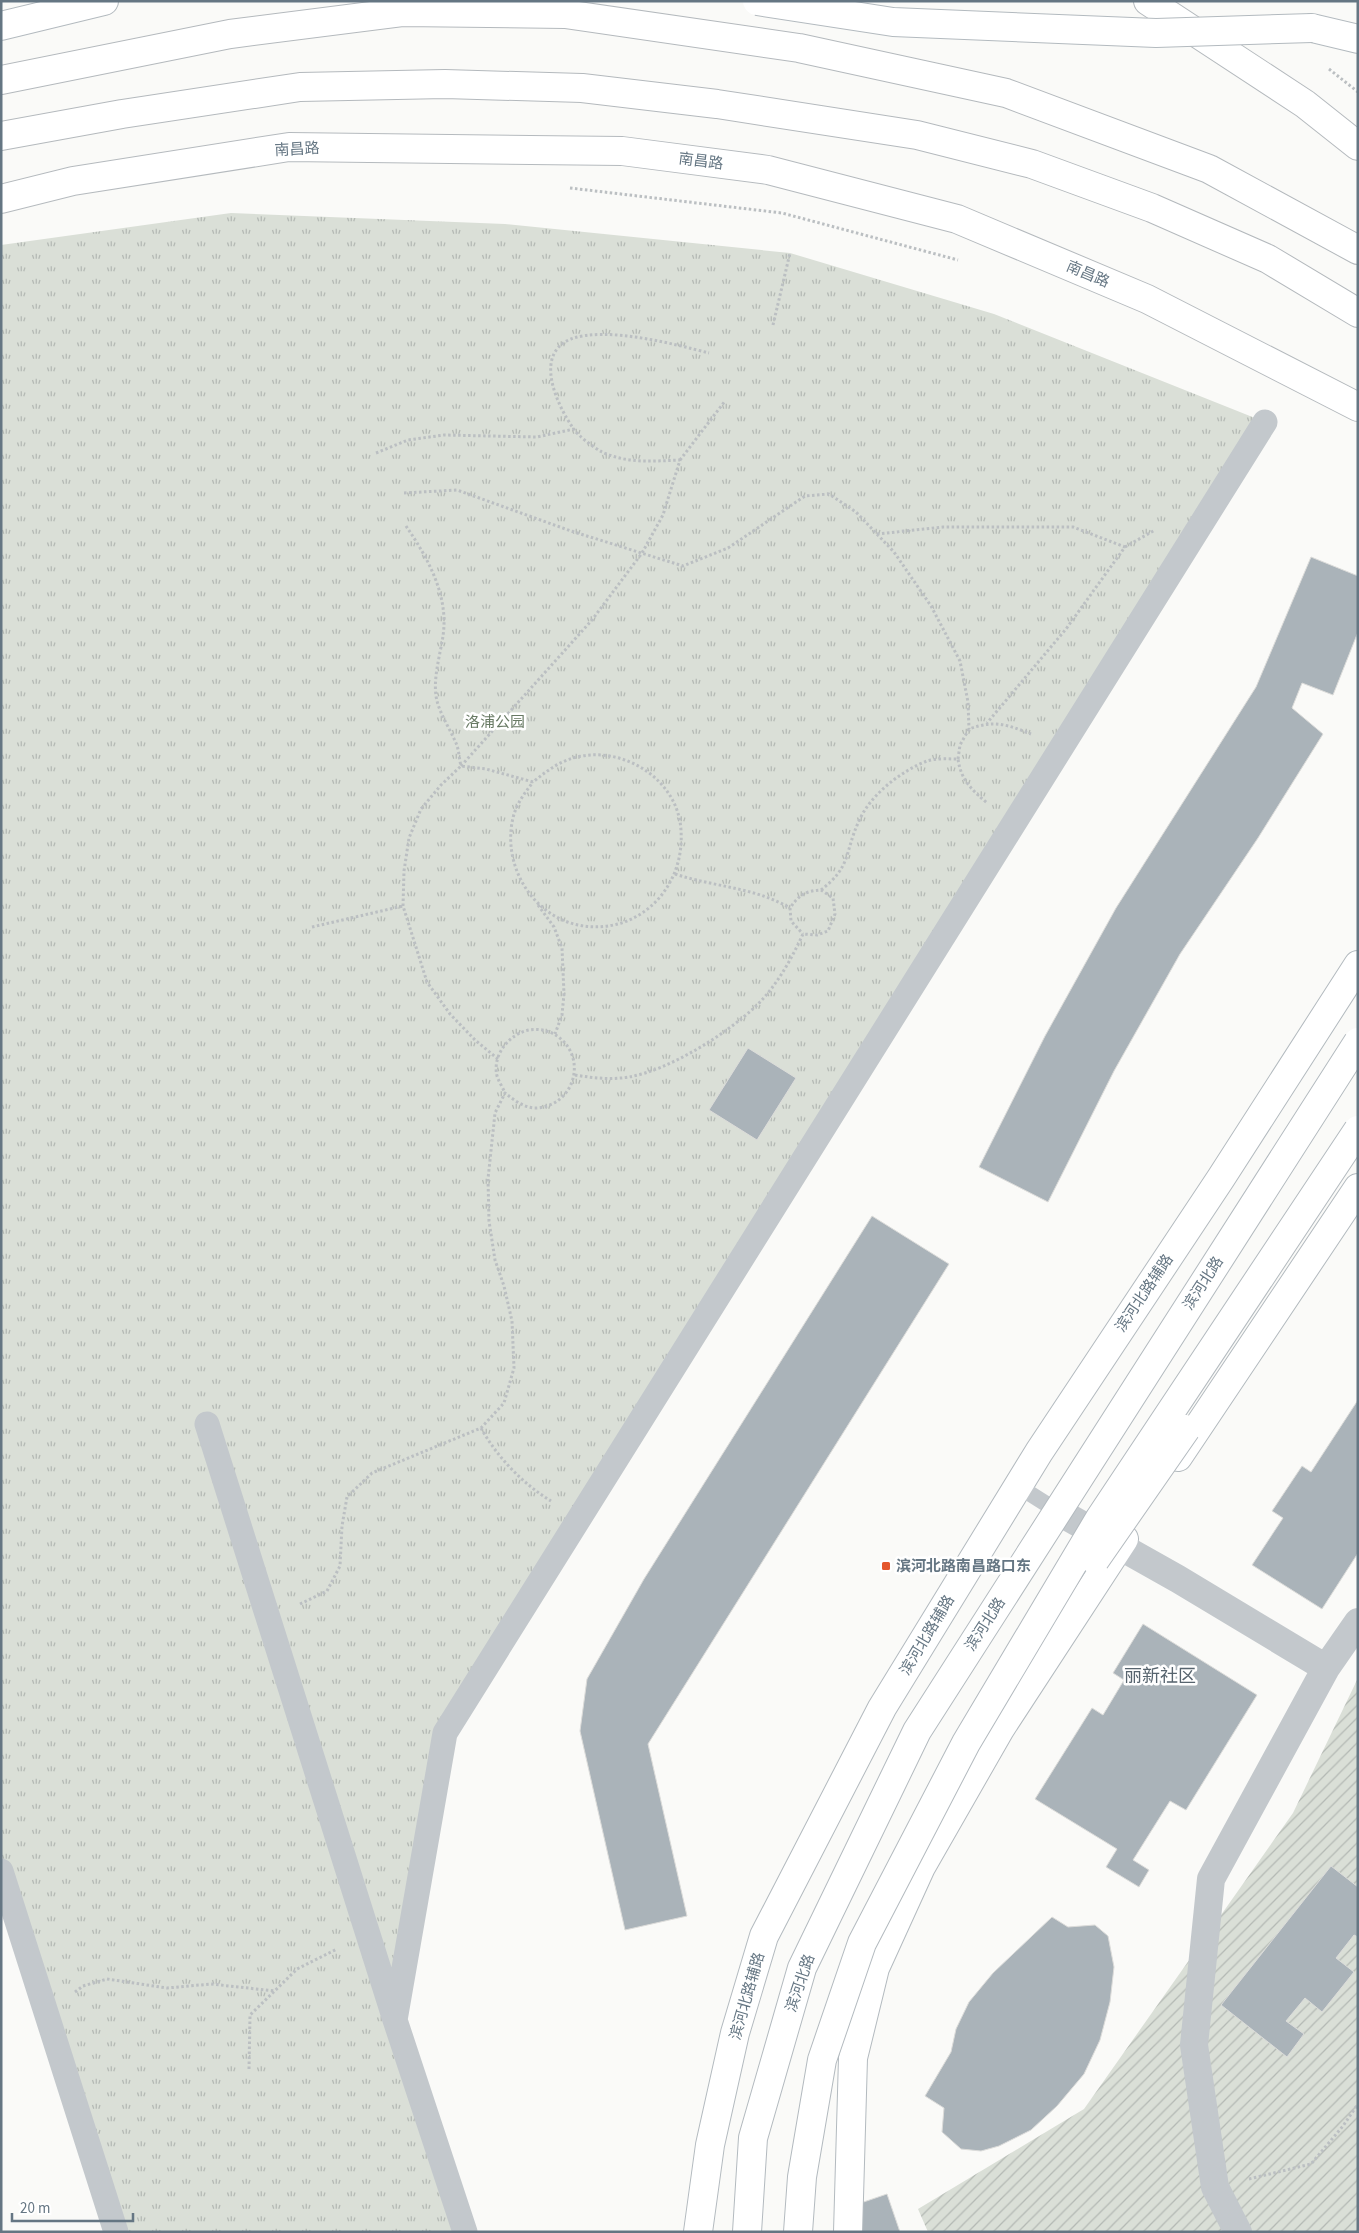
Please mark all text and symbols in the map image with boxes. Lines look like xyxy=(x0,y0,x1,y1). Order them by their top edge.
street label: 南昌路 xyxy=(274,138,320,161)
street label: 南昌路 xyxy=(677,148,725,175)
street label: 南昌路 xyxy=(1063,256,1113,293)
park label: 洛浦公园 xyxy=(465,712,525,733)
street label: 滨河北路辅路 xyxy=(1111,1250,1178,1336)
street label: 滨河北路 xyxy=(1178,1252,1229,1314)
place label: 滨河北路南昌路口东 xyxy=(896,1556,1031,1577)
marker: 滨河北路南昌路口东 xyxy=(880,1560,892,1572)
street label: 滨河北路辅路 xyxy=(895,1591,960,1679)
street label: 滨河北路 xyxy=(960,1593,1011,1655)
district label: 丽新社区 xyxy=(1124,1664,1196,1689)
street label: 滨河北路辅路 xyxy=(725,1950,770,2042)
street label: 滨河北路 xyxy=(781,1951,820,2015)
scale bar xyxy=(12,2190,134,2222)
text: 20 m xyxy=(20,2198,50,2219)

